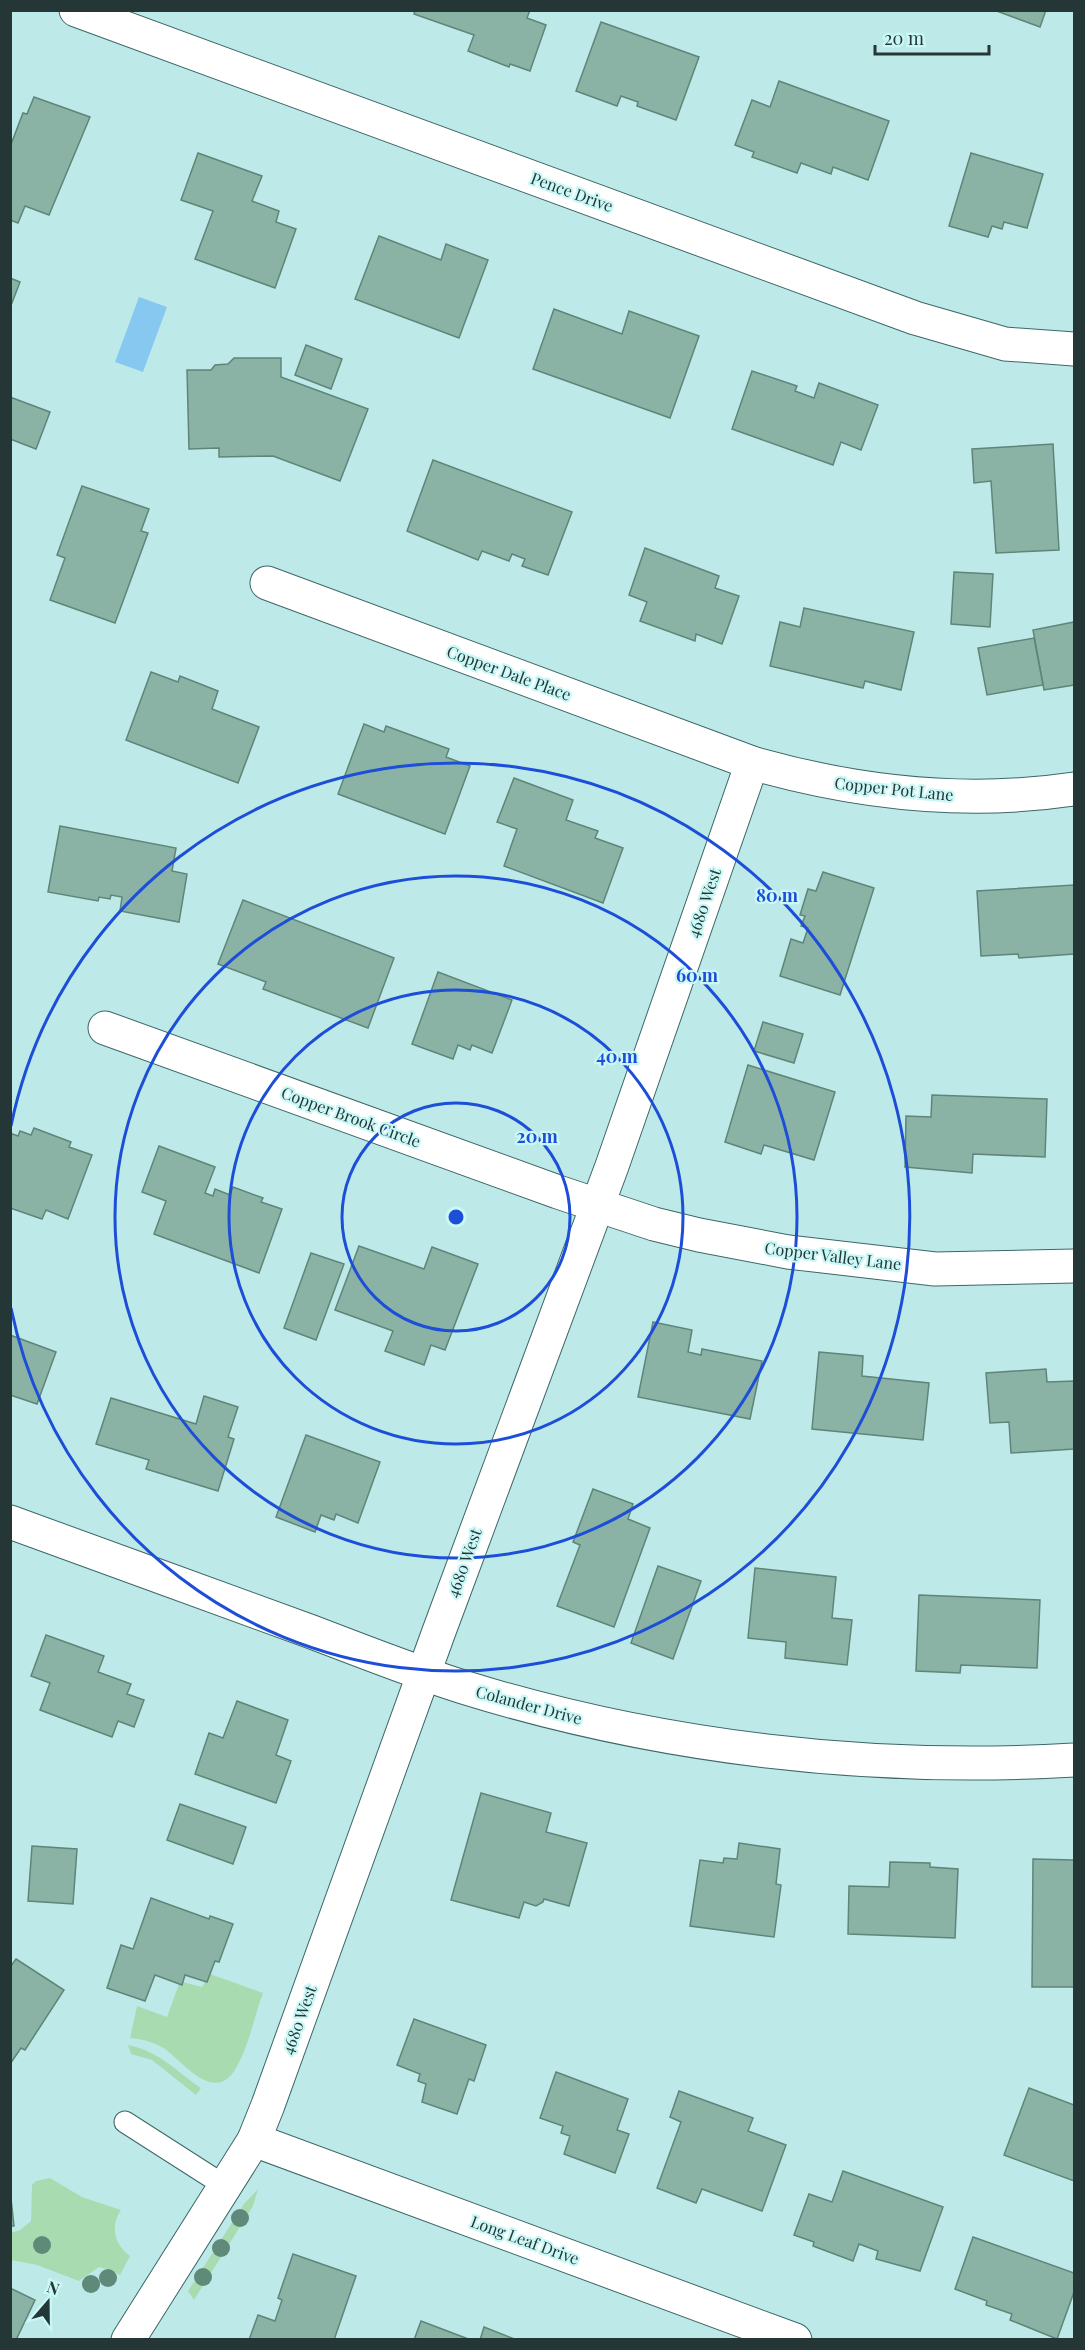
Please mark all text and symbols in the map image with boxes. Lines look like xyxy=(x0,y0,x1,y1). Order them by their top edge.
scale bar xyxy=(875,18,989,56)
text: 20 m xyxy=(884,26,924,50)
street label: Pence Drive xyxy=(528,167,616,216)
street label: Copper Dale Place xyxy=(444,640,574,705)
street label: Copper Pot Lane xyxy=(833,772,955,805)
street label: 4680 West xyxy=(682,865,725,940)
text: 80 m xyxy=(756,883,799,907)
text: 60 m xyxy=(676,963,719,987)
text: 40 m xyxy=(596,1044,639,1068)
street label: Copper Brook Circle xyxy=(279,1082,424,1151)
text: 20 m xyxy=(516,1124,558,1148)
centre of rings xyxy=(446,1207,466,1227)
street label: Copper Valley Lane xyxy=(764,1237,903,1274)
street label: 4680 West xyxy=(441,1525,486,1600)
street label: Colander Drive xyxy=(474,1680,585,1729)
street label: 4680 West xyxy=(276,1982,321,2057)
street label: Long Leaf Drive xyxy=(468,2210,582,2269)
north arrow xyxy=(18,2272,78,2332)
text: N xyxy=(44,2276,63,2299)

